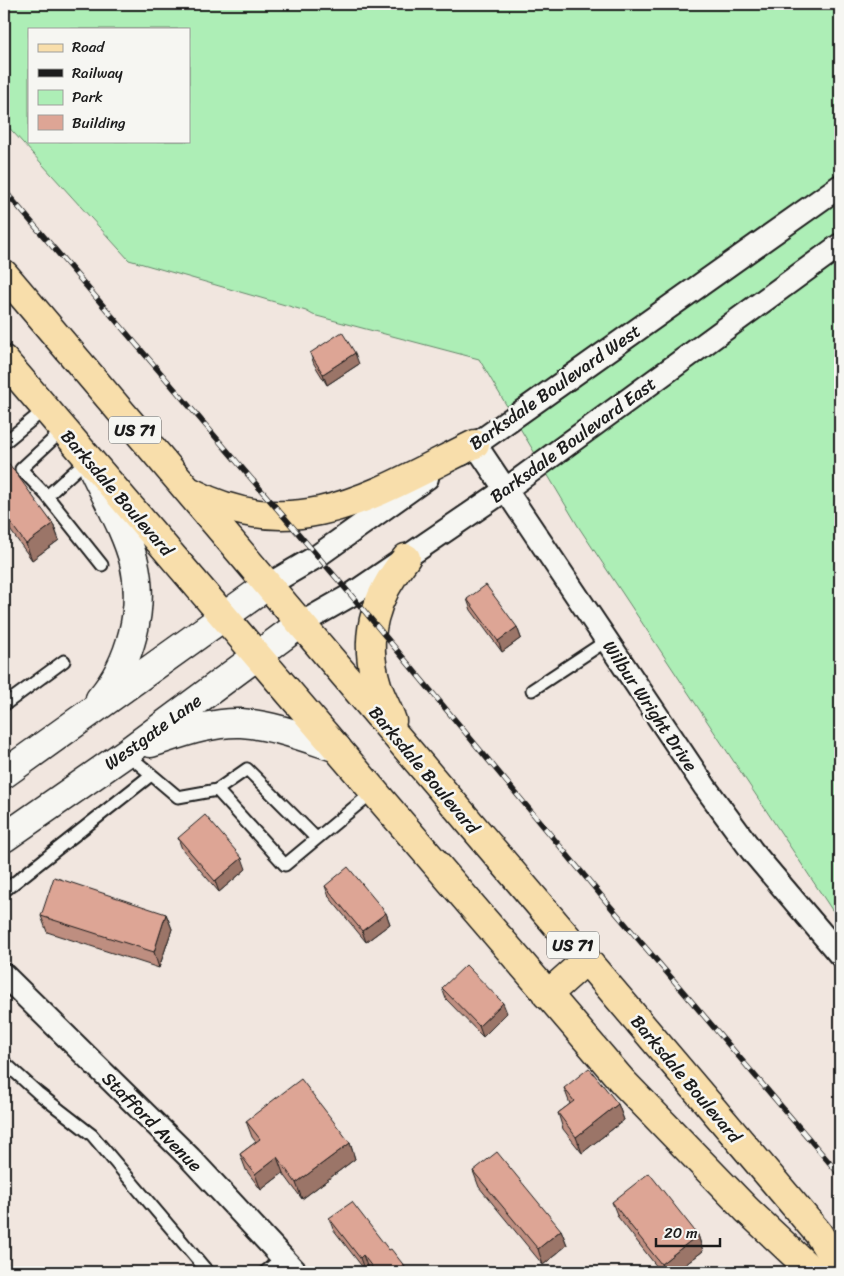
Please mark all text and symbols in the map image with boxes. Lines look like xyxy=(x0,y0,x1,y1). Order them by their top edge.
legend xyxy=(28,28,190,142)
text: Road xyxy=(72,34,105,60)
text: Railway xyxy=(72,60,123,86)
text: Park xyxy=(72,84,103,110)
text: Building xyxy=(72,110,126,136)
street label: Barksdale Boulevard West xyxy=(462,315,648,459)
street label: Barksdale Boulevard East xyxy=(483,368,663,512)
road number: US 71 xyxy=(109,416,161,444)
street label: Barksdale Boulevard xyxy=(52,422,183,565)
street label: Wilbur Wright Drive xyxy=(594,633,706,779)
street label: Westgate Lane xyxy=(97,685,209,779)
street label: Barksdale Boulevard xyxy=(360,698,489,843)
road number: US 71 xyxy=(547,932,599,958)
street label: Barksdale Boulevard xyxy=(622,1007,751,1152)
street label: Stafford Avenue xyxy=(94,1064,210,1180)
scale bar xyxy=(656,1216,720,1248)
text: 20 m xyxy=(664,1220,698,1246)

